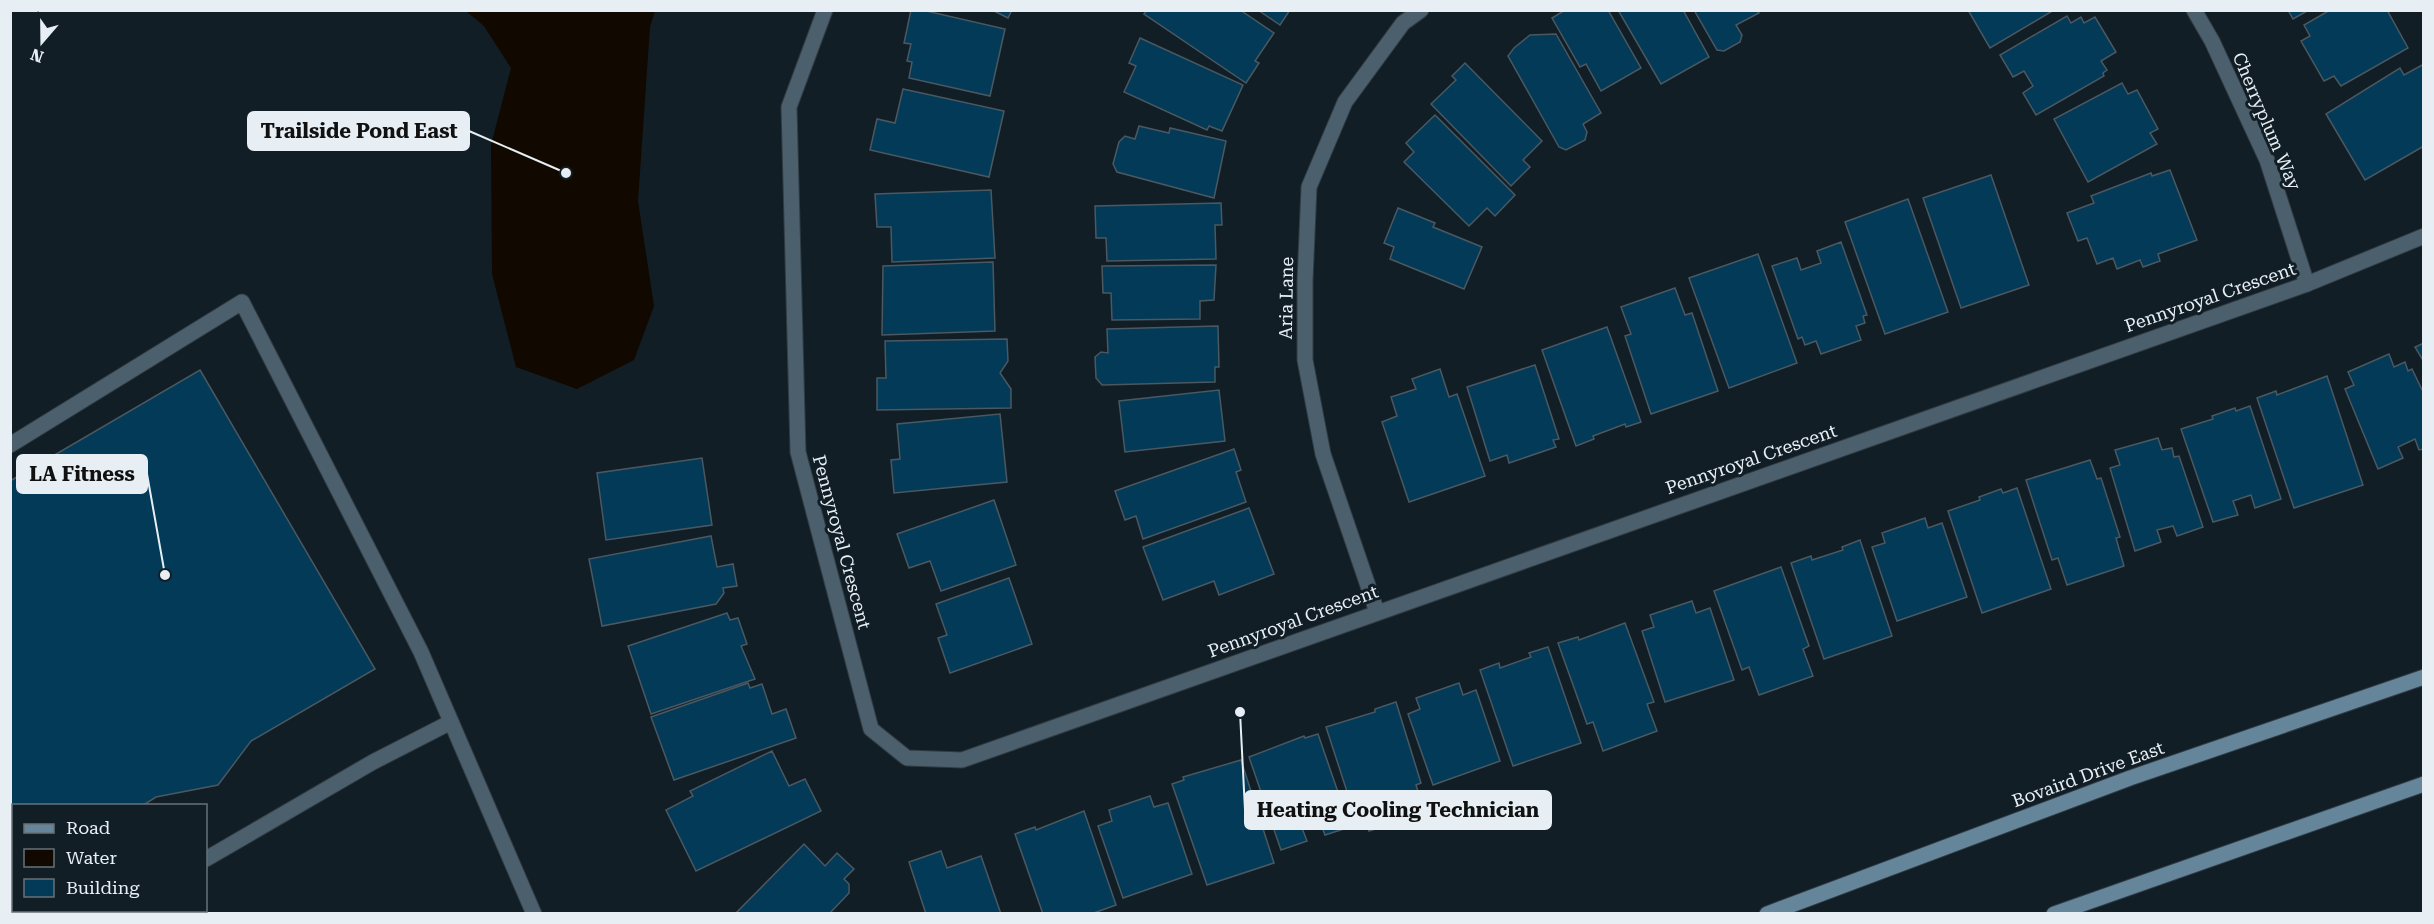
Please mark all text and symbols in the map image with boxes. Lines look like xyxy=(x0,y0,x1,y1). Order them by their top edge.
north arrow xyxy=(12,12,72,72)
text: N xyxy=(28,45,46,67)
street label: Cherryplum Way xyxy=(2229,49,2306,193)
callout: Trailside Pond East xyxy=(248,112,469,150)
text: Trailside Pond East xyxy=(260,119,458,143)
street label: Aria Lane xyxy=(1275,256,1297,339)
street label: Pennyroyal Crescent xyxy=(2122,258,2299,336)
street label: Pennyroyal Crescent xyxy=(1663,420,1840,498)
street label: Pennyroyal Crescent xyxy=(809,453,875,632)
callout: LA Fitness xyxy=(17,455,147,493)
text: LA Fitness xyxy=(29,462,135,486)
street label: Pennyroyal Crescent xyxy=(1205,580,1381,662)
street label: Bovaird Drive East xyxy=(2009,737,2167,811)
callout: Heating Cooling Technician xyxy=(1245,791,1551,829)
text: Heating Cooling Technician xyxy=(1257,798,1540,822)
legend xyxy=(12,804,207,912)
text: Road xyxy=(66,817,111,838)
text: Water xyxy=(66,847,117,868)
text: Building xyxy=(66,877,140,898)

